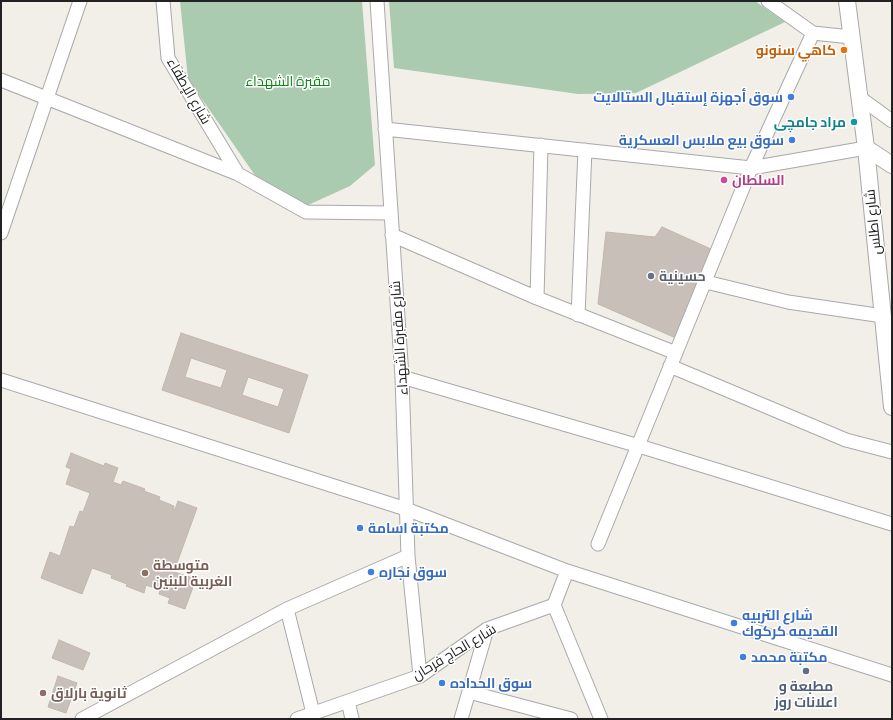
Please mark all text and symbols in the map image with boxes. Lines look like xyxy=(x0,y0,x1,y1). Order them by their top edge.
place label: كاهي سنونو xyxy=(756,42,836,58)
marker: كاهي سنونو xyxy=(839,45,849,55)
street label: شارع الإطفاء xyxy=(163,55,215,127)
park label: مقبرة الشهداء xyxy=(246,73,330,89)
place label: سوق أجهزة إستقبال الستالايت xyxy=(593,89,783,105)
marker: سوق أجهزة إستقبال الستالايت xyxy=(786,92,796,102)
place label: مراد جامچی xyxy=(774,114,846,130)
marker: مراد جامچی xyxy=(849,117,859,127)
place label: سوق بيع ملابس العسكرية xyxy=(619,132,784,148)
marker: سوق بيع ملابس العسكرية xyxy=(787,135,797,145)
place label: السلطان xyxy=(732,172,785,188)
marker: السلطان xyxy=(719,175,729,185)
street label: شارع اطلس xyxy=(861,188,885,256)
place label: حسينية xyxy=(659,268,705,284)
marker: حسينية xyxy=(646,271,656,281)
street label: شارع مقبرة الشهداء xyxy=(387,280,411,396)
place label: مكتبة اسامة xyxy=(368,520,449,536)
marker: مكتبة اسامة xyxy=(355,523,365,533)
place label: متوسطة الغربية للبنين xyxy=(153,557,232,590)
place label: سوق نجاره xyxy=(379,564,447,580)
marker: سوق نجاره xyxy=(366,567,376,577)
marker: متوسطة الغربية للبنين xyxy=(140,568,150,578)
place label: شارع التربيه القديمه كركوك xyxy=(742,607,838,640)
marker: شارع التربيه القديمه كركوك xyxy=(729,618,739,628)
street label: شارع الحاج فرحان xyxy=(409,620,499,684)
place label: مكتبة محمد xyxy=(751,649,828,665)
marker: مكتبة محمد xyxy=(738,652,748,662)
marker: مطبعة و اعلانات روز xyxy=(801,666,811,676)
place label: سوق الحداده xyxy=(450,675,532,691)
marker: سوق الحداده xyxy=(437,678,447,688)
place label: مطبعة و اعلانات روز xyxy=(774,678,838,710)
place label: ثانوية بارلاق xyxy=(51,685,127,701)
marker: ثانوية بارلاق xyxy=(38,688,48,698)

